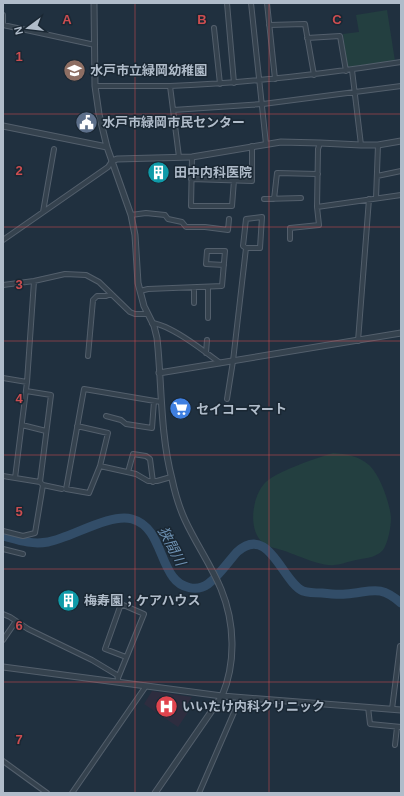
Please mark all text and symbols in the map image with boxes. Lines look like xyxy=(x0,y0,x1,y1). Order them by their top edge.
north arrow xyxy=(8,8,48,48)
text: A xyxy=(62,12,72,27)
text: B xyxy=(197,12,207,27)
text: C xyxy=(332,12,342,27)
text: N xyxy=(12,25,25,36)
text: 1 xyxy=(15,49,23,64)
school or university icon: 水戸市立緑岡幼稚園 xyxy=(62,57,88,83)
place label: 水戸市立緑岡幼稚園 xyxy=(90,63,207,78)
public building icon: 水戸市緑岡市民センター xyxy=(74,109,100,135)
place label: 水戸市緑岡市民センター xyxy=(102,115,245,130)
building icon: 田中内科医院 xyxy=(146,159,172,185)
text: 2 xyxy=(15,163,23,178)
place label: 田中内科医院 xyxy=(174,165,252,180)
text: 3 xyxy=(15,277,23,292)
text: 4 xyxy=(15,391,23,406)
supermarket icon: セイコーマート xyxy=(168,396,194,422)
place label: セイコーマート xyxy=(196,402,287,417)
text: 5 xyxy=(15,504,23,519)
water label: 狭間川 xyxy=(155,524,190,570)
building icon: 梅寿園；ケアハウス xyxy=(55,587,81,613)
place label: 梅寿園；ケアハウス xyxy=(84,593,200,608)
text: 6 xyxy=(15,618,23,633)
hospital icon: いいたけ内科クリニック xyxy=(154,693,180,719)
place label: いいたけ内科クリニック xyxy=(182,699,325,714)
text: 7 xyxy=(15,732,23,747)

